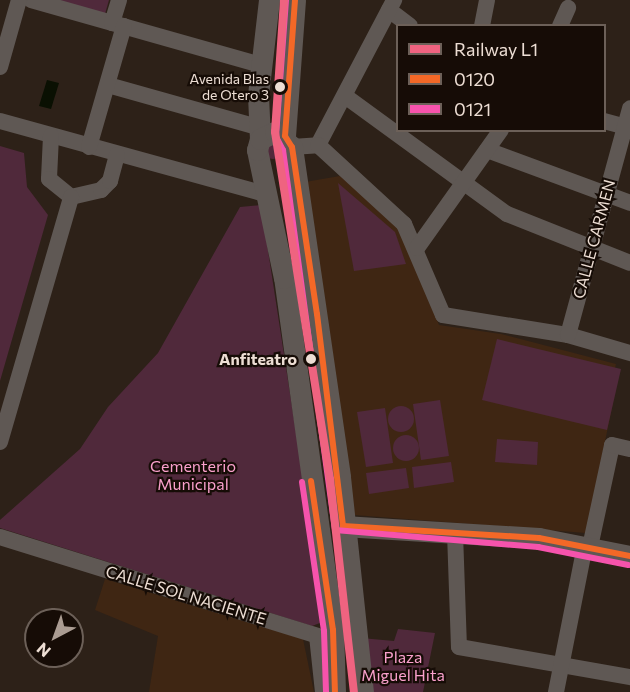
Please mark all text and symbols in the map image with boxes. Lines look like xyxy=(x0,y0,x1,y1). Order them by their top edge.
legend xyxy=(396,24,606,132)
text: Railway L1 xyxy=(454,38,538,60)
text: 0120 xyxy=(454,68,495,90)
place label: Avenida Blas de Otero 3 xyxy=(190,71,269,104)
marker: Avenida Blas de Otero 3 xyxy=(274,81,286,93)
text: 0121 xyxy=(454,98,491,120)
street label: CALLE CARMEN xyxy=(569,177,619,301)
place label: Anfiteatro xyxy=(219,349,297,369)
marker: Anfiteatro xyxy=(302,350,320,368)
park label: Cementerio Municipal xyxy=(150,456,236,494)
street label: CALLE SOL NACIENTE xyxy=(103,561,269,629)
north arrow xyxy=(24,608,84,668)
text: N xyxy=(32,639,54,662)
park label: Plaza Miguel Hita xyxy=(361,647,445,685)

